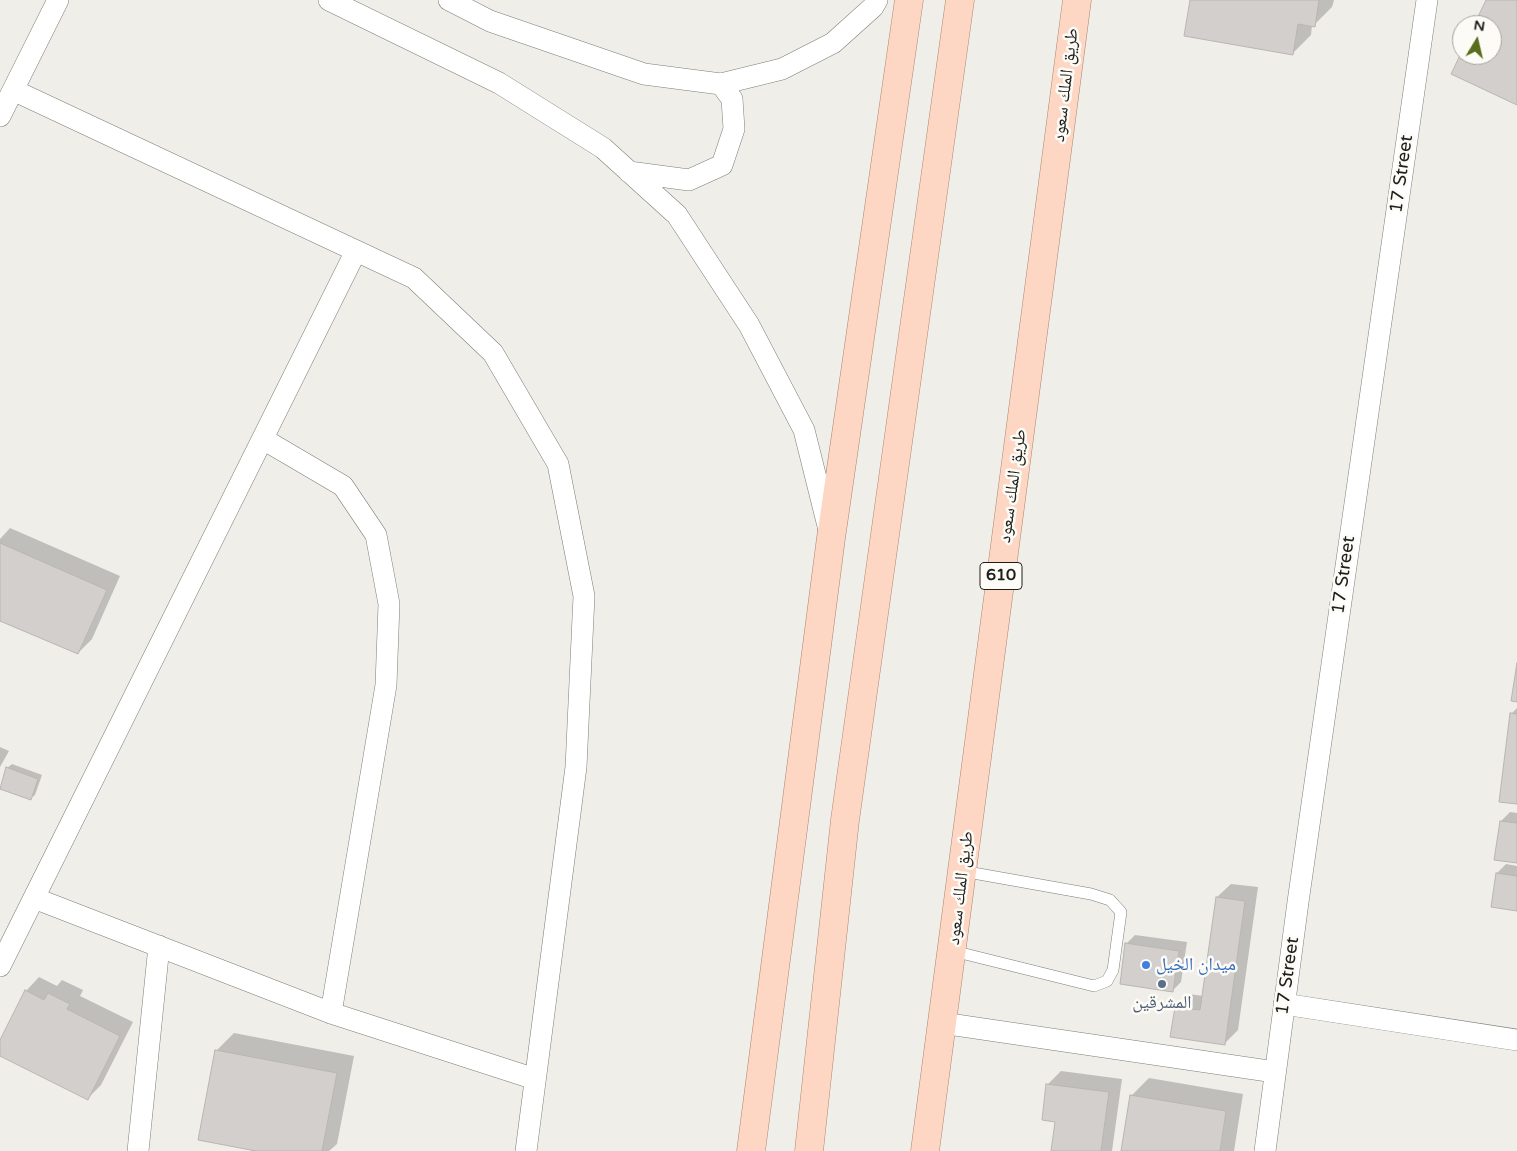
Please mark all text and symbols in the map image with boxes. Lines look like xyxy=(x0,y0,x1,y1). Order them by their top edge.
north arrow xyxy=(1452,15,1502,65)
text: N xyxy=(1472,16,1486,35)
street label: طريق الملك سعود xyxy=(1048,27,1084,143)
street label: 17 Street xyxy=(1386,134,1418,214)
street label: طريق الملك سعود xyxy=(994,428,1032,544)
street label: 17 Street xyxy=(1328,535,1360,615)
road number: 610 xyxy=(980,562,1022,590)
street label: طريق الملك سعود xyxy=(943,830,979,946)
street label: 17 Street xyxy=(1272,936,1304,1016)
place label: ميدان الخيل xyxy=(1156,954,1236,976)
marker: ميدان الخيل xyxy=(1140,959,1152,971)
marker: المشرقين xyxy=(1156,978,1168,990)
place label: المشرقين xyxy=(1132,992,1192,1014)

